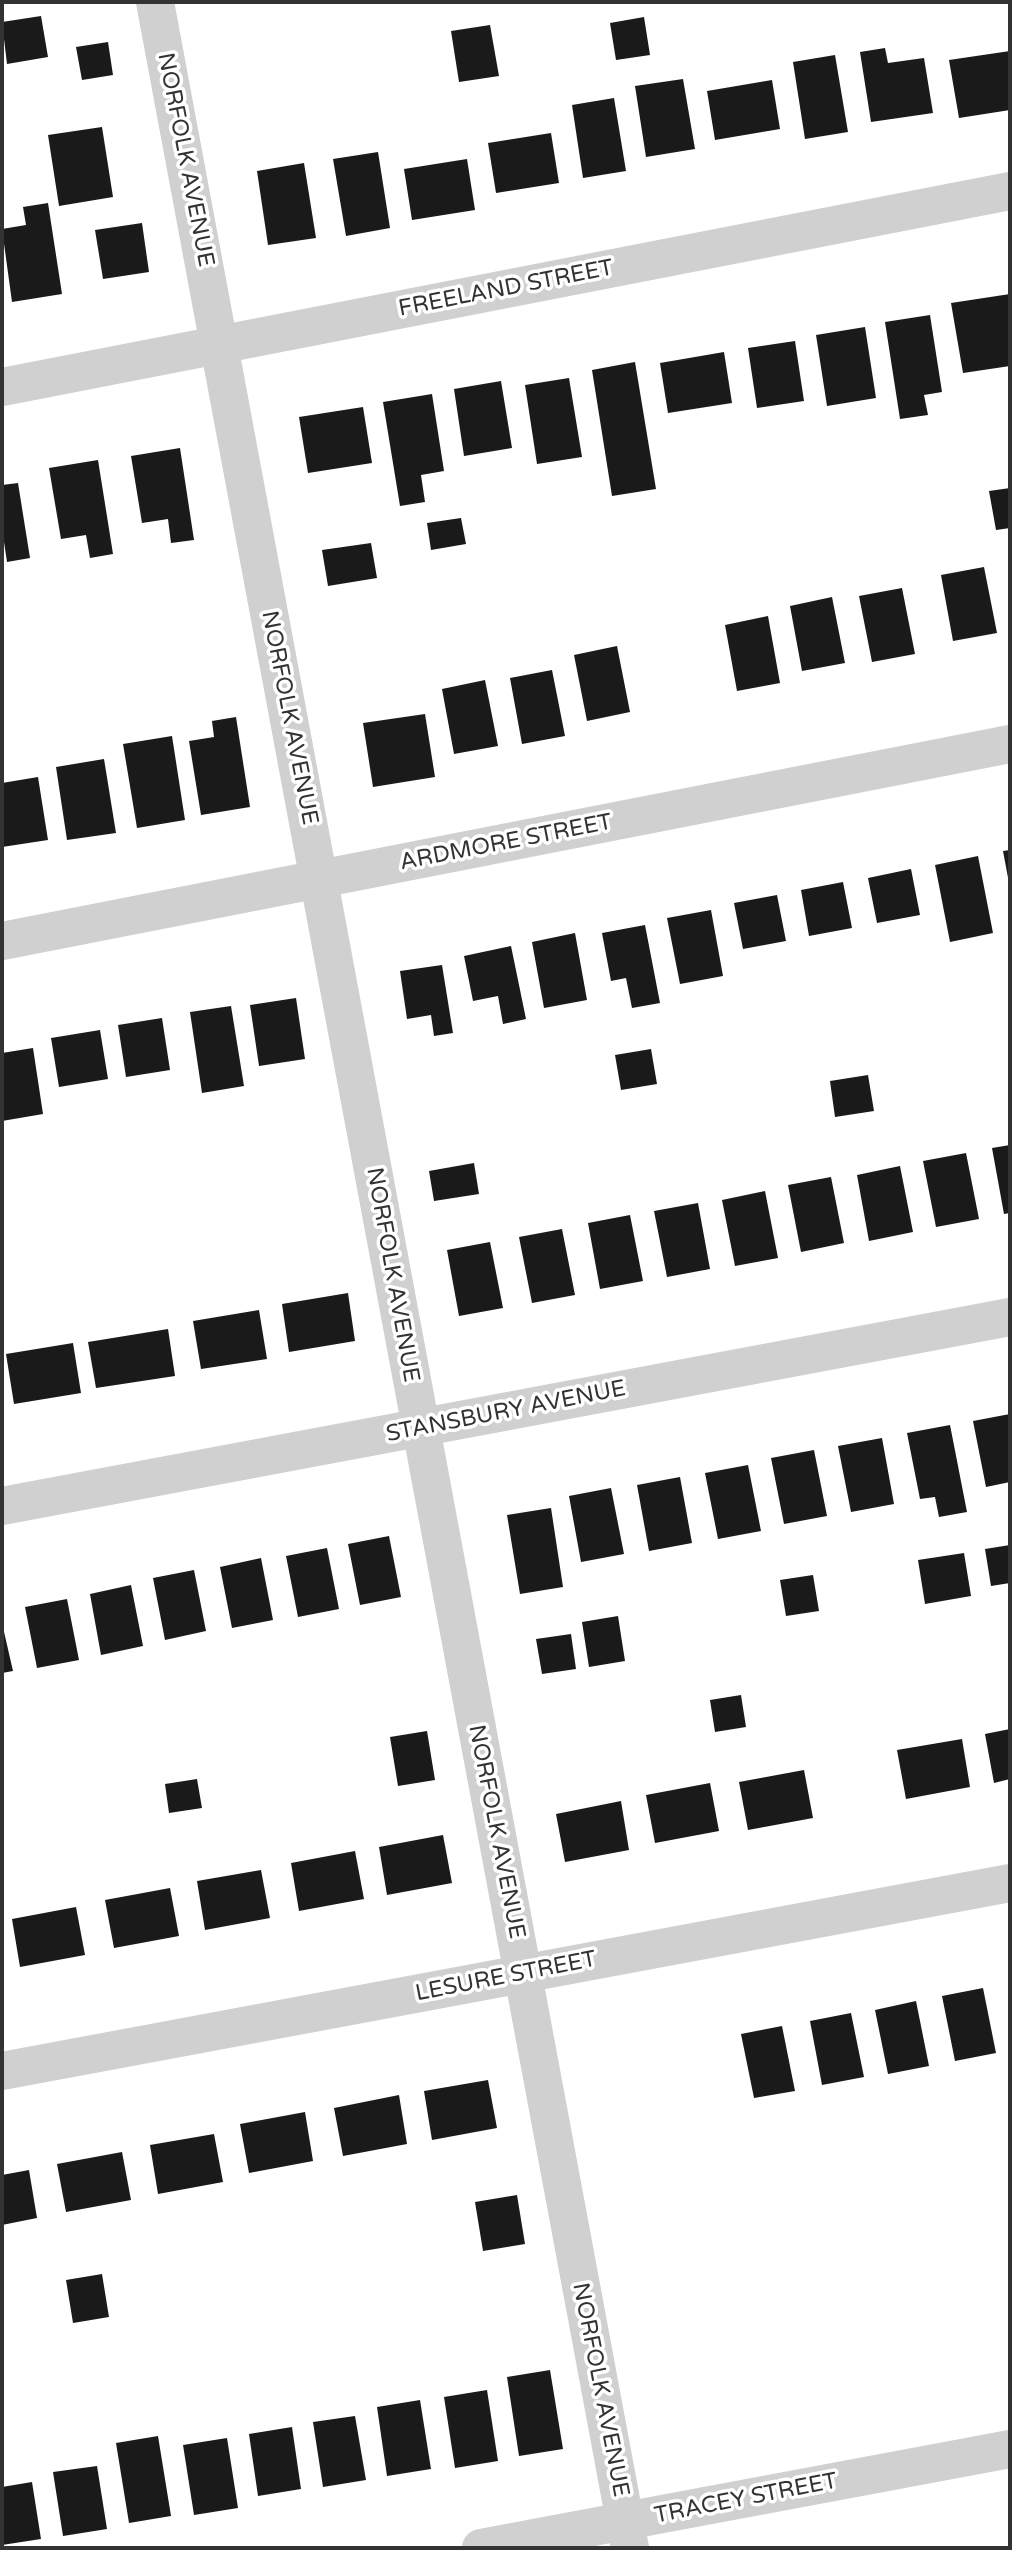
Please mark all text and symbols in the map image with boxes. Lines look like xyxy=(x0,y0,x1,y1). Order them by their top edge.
street label: NORFOLK AVENUE xyxy=(151,51,219,269)
street label: FREELAND STREET xyxy=(396,255,616,323)
street label: NORFOLK AVENUE xyxy=(255,609,323,827)
street label: ARDMORE STREET xyxy=(397,809,615,877)
street label: NORFOLK AVENUE xyxy=(360,1165,424,1385)
street label: STANSBURY AVENUE xyxy=(384,1375,628,1449)
street label: NORFOLK AVENUE xyxy=(462,1723,530,1941)
street label: LESURE STREET xyxy=(413,1946,599,2008)
street label: NORFOLK AVENUE xyxy=(566,2281,634,2499)
street label: TRACEY STREET xyxy=(652,2468,840,2530)

